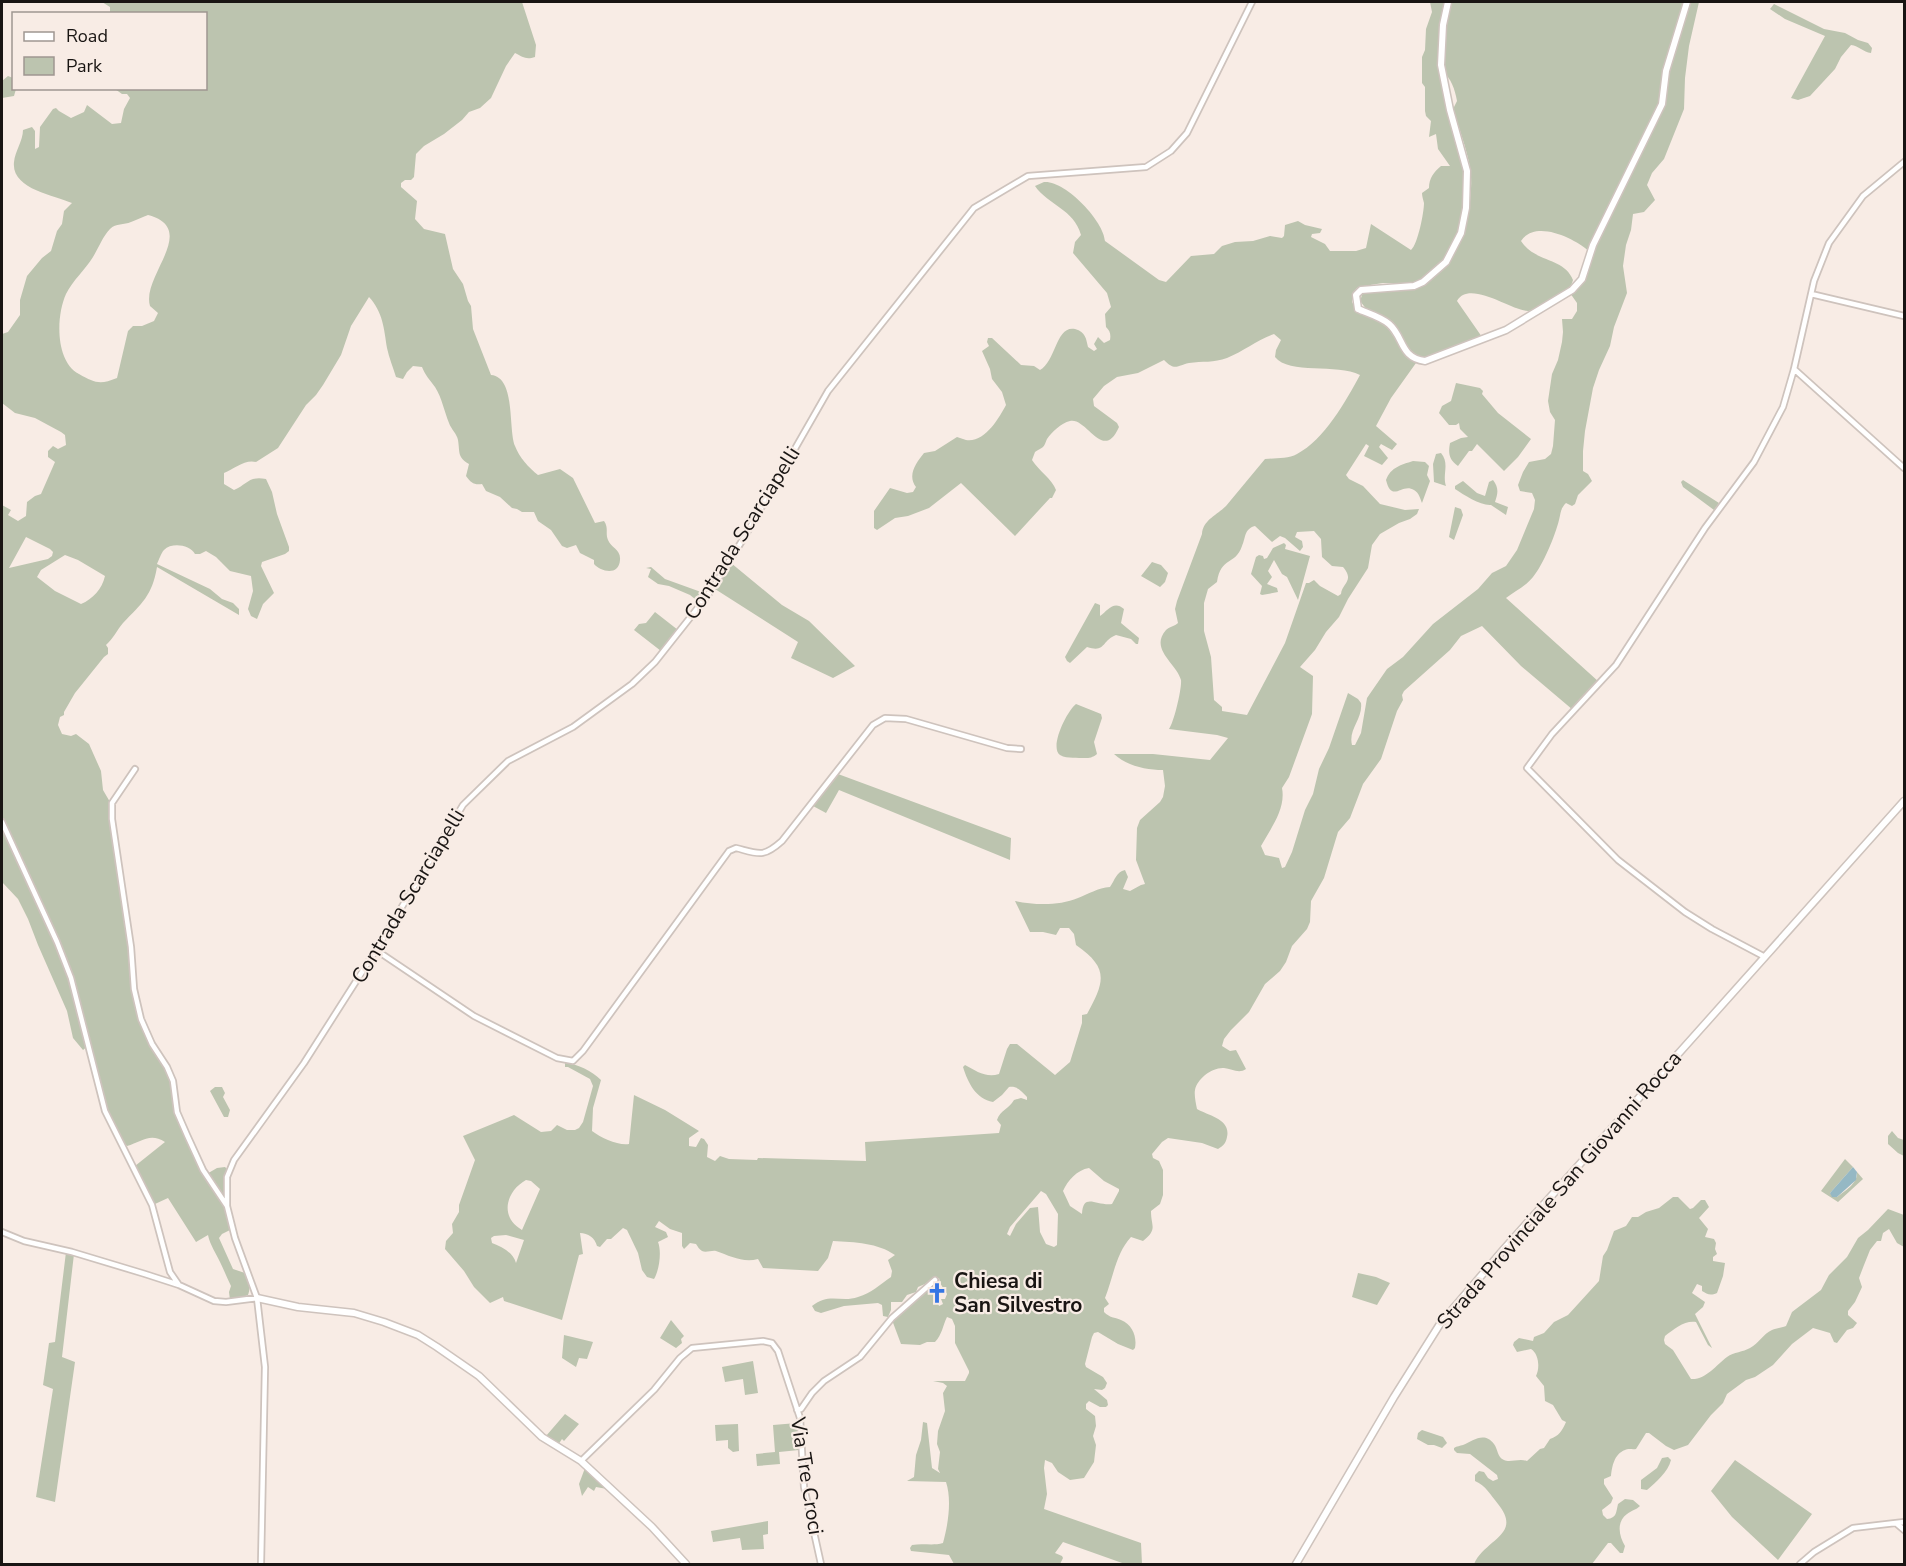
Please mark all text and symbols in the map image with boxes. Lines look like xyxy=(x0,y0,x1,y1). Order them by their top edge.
legend xyxy=(12,12,207,90)
text: Road xyxy=(66,24,108,48)
text: Park xyxy=(66,54,103,78)
street label: Contrada Scarciapelli xyxy=(677,441,807,625)
street label: Contrada Scarciapelli xyxy=(345,803,471,989)
street label: Strada Provinciale San Giovanni Rocca xyxy=(1430,1045,1688,1335)
place label: Chiesa di San Silvestro xyxy=(954,1267,1082,1319)
church icon: Chiesa di San Silvestro xyxy=(925,1281,949,1305)
street label: Via Tre Croci xyxy=(784,1414,830,1537)

